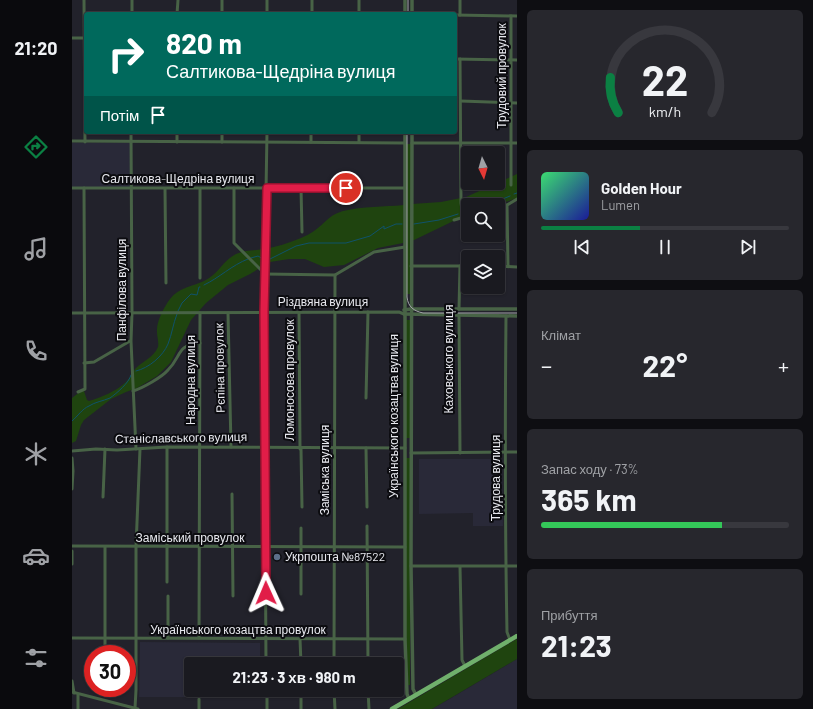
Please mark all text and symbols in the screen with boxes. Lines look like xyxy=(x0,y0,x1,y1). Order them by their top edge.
street label: Трудовий провулок xyxy=(494,23,509,129)
text: 820 m xyxy=(166,26,242,60)
icon: right xyxy=(100,28,152,80)
text: 21:20 xyxy=(14,37,58,59)
text: 22 xyxy=(642,54,688,104)
text: Салтикова-Щедріна вулиця xyxy=(166,60,396,82)
text: km/h xyxy=(649,102,681,119)
icon: arrive xyxy=(147,104,169,126)
text: Потім xyxy=(100,106,139,124)
icon: directions xyxy=(22,133,50,161)
north arrow xyxy=(461,146,505,190)
map controls xyxy=(461,146,505,294)
street label: Салтикова-Щедріна вулиця xyxy=(101,171,255,186)
pin xyxy=(329,171,363,205)
icon: arrive xyxy=(335,177,357,199)
text: Golden Hour xyxy=(601,179,682,197)
text: Lumen xyxy=(601,197,640,213)
button: search xyxy=(461,198,505,242)
icon: music xyxy=(22,235,50,263)
icon: previous xyxy=(571,236,593,258)
icon: pause xyxy=(654,236,676,258)
icon: next xyxy=(737,236,759,258)
street label: Панфілова вулиця xyxy=(114,239,129,341)
button: layers xyxy=(461,250,505,294)
street label: Різдвяна вулиця xyxy=(278,294,368,309)
street label: Каховського вулиця xyxy=(441,305,456,413)
street label: Ломоносова провулок xyxy=(282,318,297,441)
street label: Рєпіна провулок xyxy=(211,322,228,413)
text: Клімат xyxy=(541,327,581,343)
street label: Українського козацтва вулиця xyxy=(386,334,401,498)
street label: Народна вулиця xyxy=(183,335,198,425)
icon: phone xyxy=(22,337,50,365)
text: 22° xyxy=(643,347,687,383)
text: − xyxy=(541,352,552,378)
text: + xyxy=(778,352,789,378)
street label: Заміська вулиця xyxy=(317,425,332,515)
street label: Станіславського вулиця xyxy=(115,429,247,446)
street label: Трудова вулиця xyxy=(488,435,503,521)
icon: climate xyxy=(22,440,50,468)
text: Запас ходу · 73% xyxy=(541,461,639,477)
text: 365 km xyxy=(541,481,637,517)
street label: Заміський провулок xyxy=(136,530,245,545)
icon: car xyxy=(22,542,50,570)
place label: Укрпошта №87522 xyxy=(285,549,385,564)
marker: Укрпошта №87522 xyxy=(272,552,282,562)
position arrow xyxy=(245,572,287,614)
text: Прибуття xyxy=(541,607,597,623)
street label: Українського козацтва провулок xyxy=(150,622,327,637)
text: 21:23 xyxy=(541,627,612,663)
icon: filters xyxy=(22,644,50,672)
speed limit sign: 30 xyxy=(84,645,136,697)
text: 21:23 · 3 хв · 980 m xyxy=(232,668,356,686)

